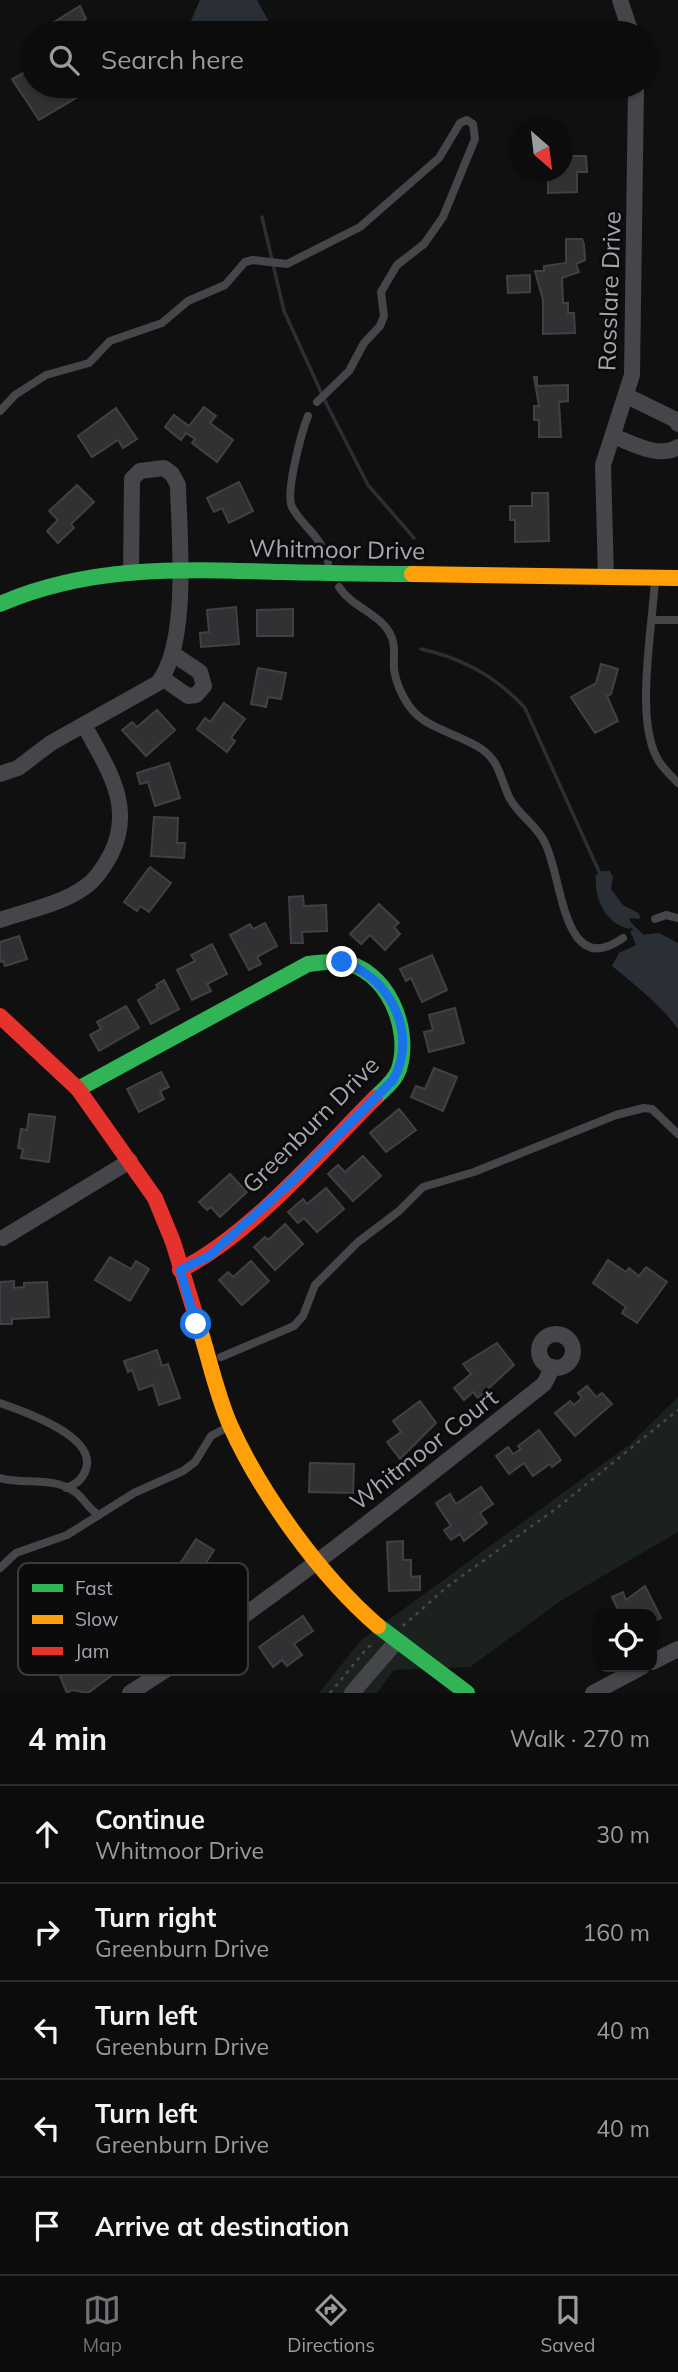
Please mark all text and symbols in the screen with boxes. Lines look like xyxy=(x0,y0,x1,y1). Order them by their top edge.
search box xyxy=(21,21,657,98)
icon: search xyxy=(45,41,83,79)
text: Search here xyxy=(101,43,244,76)
north arrow xyxy=(510,119,573,182)
street label: Rosslare Drive xyxy=(591,211,627,371)
street label: Whitmoor Drive xyxy=(249,532,425,566)
route end xyxy=(326,946,357,977)
street label: Greenburn Drive xyxy=(235,1049,385,1199)
route start xyxy=(180,1308,211,1339)
street label: Whitmoor Court xyxy=(344,1382,503,1516)
legend xyxy=(18,1563,248,1675)
text: Fast xyxy=(75,1576,113,1600)
text: Slow xyxy=(75,1607,119,1631)
map controls xyxy=(594,1609,657,1672)
button: locate xyxy=(594,1609,657,1672)
text: Jam xyxy=(75,1639,109,1663)
text: 4 min xyxy=(28,1720,107,1758)
text: Walk · 270 m xyxy=(510,1724,650,1753)
text: Continue xyxy=(95,1803,205,1836)
icon: ahead xyxy=(28,1815,66,1853)
text: 30 m xyxy=(596,1820,650,1849)
text: Whitmoor Drive xyxy=(95,1836,264,1865)
text: Turn right xyxy=(95,1901,216,1934)
icon: right xyxy=(28,1913,66,1951)
text: 160 m xyxy=(582,1918,650,1947)
text: Greenburn Drive xyxy=(95,1934,269,1963)
text: Turn left xyxy=(95,1999,197,2032)
icon: left xyxy=(28,2011,66,2049)
text: 40 m xyxy=(596,2016,650,2045)
text: Greenburn Drive xyxy=(95,2032,269,2061)
text: Turn left xyxy=(95,2097,197,2130)
icon: left xyxy=(28,2109,66,2147)
text: 40 m xyxy=(596,2114,650,2143)
text: Greenburn Drive xyxy=(95,2130,269,2159)
icon: arrive xyxy=(28,2207,66,2245)
text: Arrive at destination xyxy=(95,2210,350,2243)
tab: Map xyxy=(83,2291,122,2357)
tab: Directions xyxy=(287,2291,375,2357)
tab: Saved xyxy=(540,2291,595,2357)

